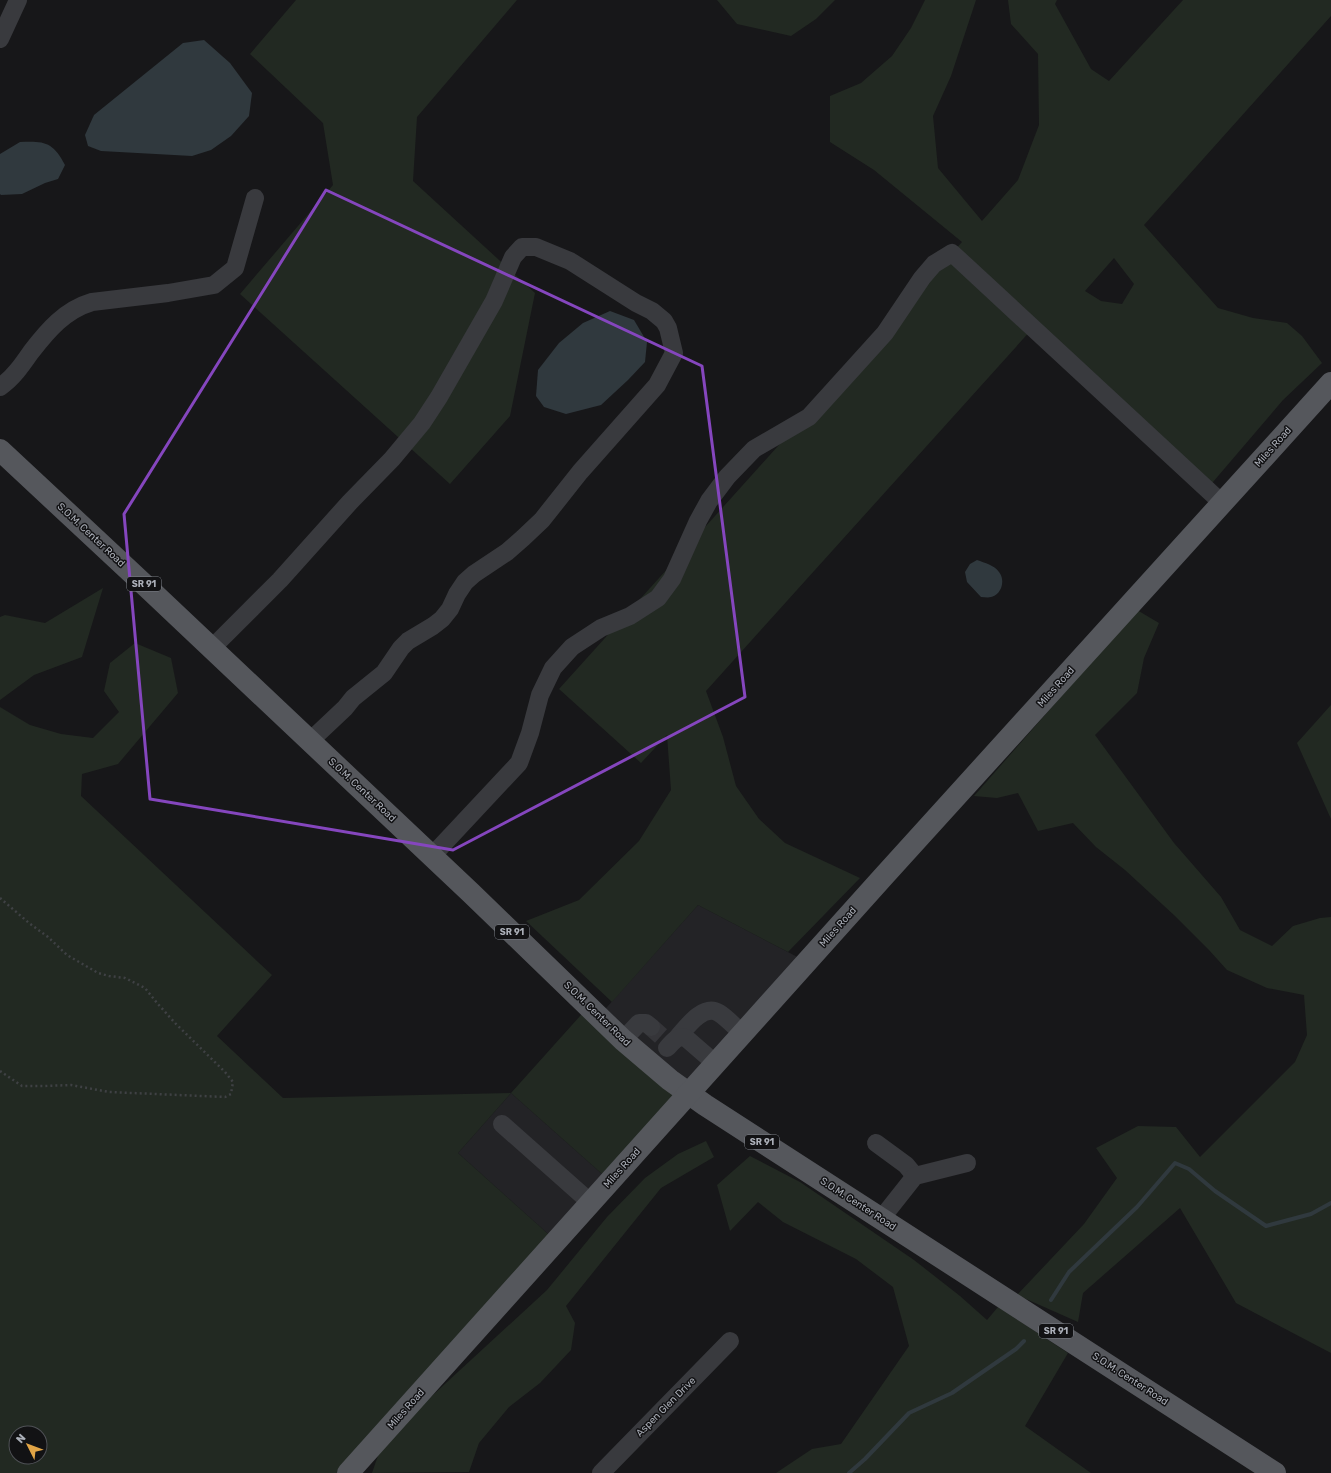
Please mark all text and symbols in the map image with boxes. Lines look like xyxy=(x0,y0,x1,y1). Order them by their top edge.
street label: Miles Road xyxy=(1252,425,1294,469)
street label: S.O.M. Center Road xyxy=(55,501,127,569)
road number: SR 91 xyxy=(127,577,161,591)
street label: Miles Road xyxy=(1035,665,1077,709)
street label: S.O.M. Center Road xyxy=(326,756,398,824)
street label: Miles Road xyxy=(817,905,859,949)
road number: SR 91 xyxy=(495,925,529,939)
street label: S.O.M. Center Road xyxy=(561,979,633,1049)
road number: SR 91 xyxy=(745,1135,779,1149)
street label: Miles Road xyxy=(601,1146,643,1190)
street label: S.O.M. Center Road xyxy=(818,1175,898,1233)
road number: SR 91 xyxy=(1039,1324,1073,1338)
street label: S.O.M. Center Road xyxy=(1090,1350,1170,1408)
street label: Aspen Glen Drive xyxy=(634,1374,699,1439)
street label: Miles Road xyxy=(385,1387,427,1431)
north arrow xyxy=(8,1425,48,1465)
text: N xyxy=(13,1431,28,1446)

